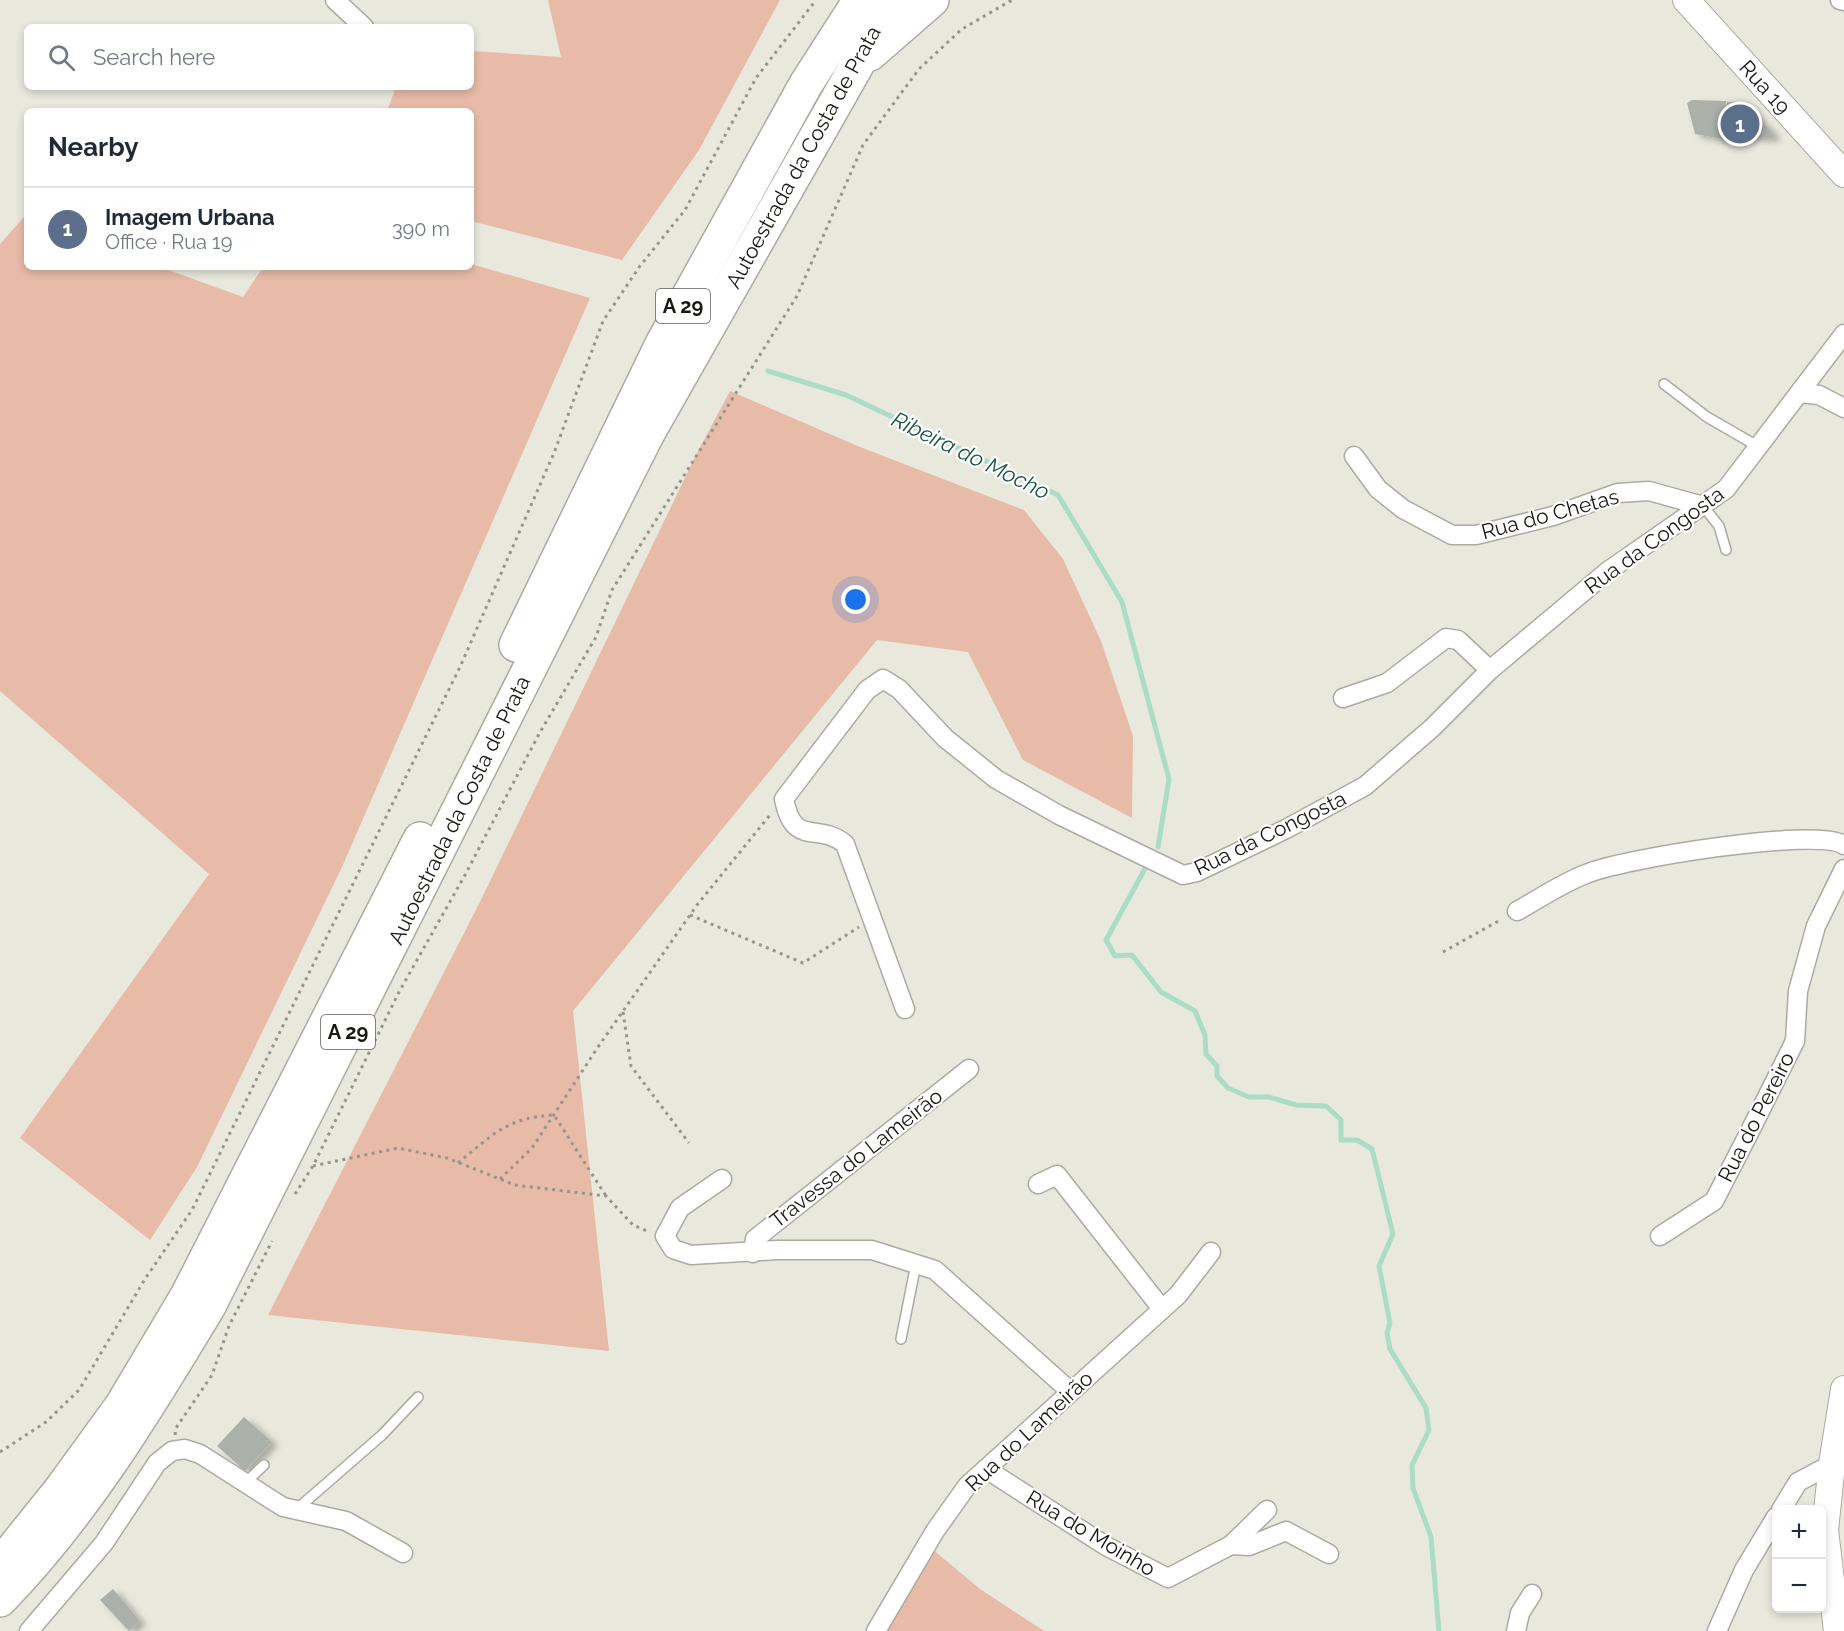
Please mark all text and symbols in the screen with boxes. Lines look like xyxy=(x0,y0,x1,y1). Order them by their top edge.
street label: Autoestrada da Costa de Prata xyxy=(720,22,886,292)
search box xyxy=(24,24,474,90)
icon: search xyxy=(45,41,78,74)
text: Search here xyxy=(93,44,215,70)
street label: Rua 19 xyxy=(1734,55,1796,119)
pin: 1 xyxy=(1720,102,1760,146)
text: Nearby xyxy=(48,132,138,162)
text: Imagem Urbana xyxy=(105,204,275,230)
text: 1 xyxy=(63,217,72,241)
text: 390 m xyxy=(392,217,450,241)
text: Office · Rua 19 xyxy=(105,230,232,254)
road number: A 29 xyxy=(656,289,710,323)
water label: Ribeira do Mocho xyxy=(888,406,1054,504)
street label: Rua da Congosta xyxy=(1580,481,1728,599)
street label: Rua do Chetas xyxy=(1479,484,1621,544)
your location xyxy=(841,585,870,614)
street label: Autoestrada da Costa de Prata xyxy=(383,672,535,948)
street label: Rua da Congosta xyxy=(1190,785,1350,881)
road number: A 29 xyxy=(321,1015,375,1049)
street label: Rua do Pereiro xyxy=(1713,1048,1799,1186)
street label: Travessa do Lameirão xyxy=(765,1083,947,1233)
street label: Rua do Lameirão xyxy=(960,1366,1098,1496)
street label: Rua do Moinho xyxy=(1022,1485,1160,1581)
map controls xyxy=(1772,1505,1826,1613)
button: + xyxy=(1772,1505,1826,1559)
button: − xyxy=(1772,1559,1826,1613)

